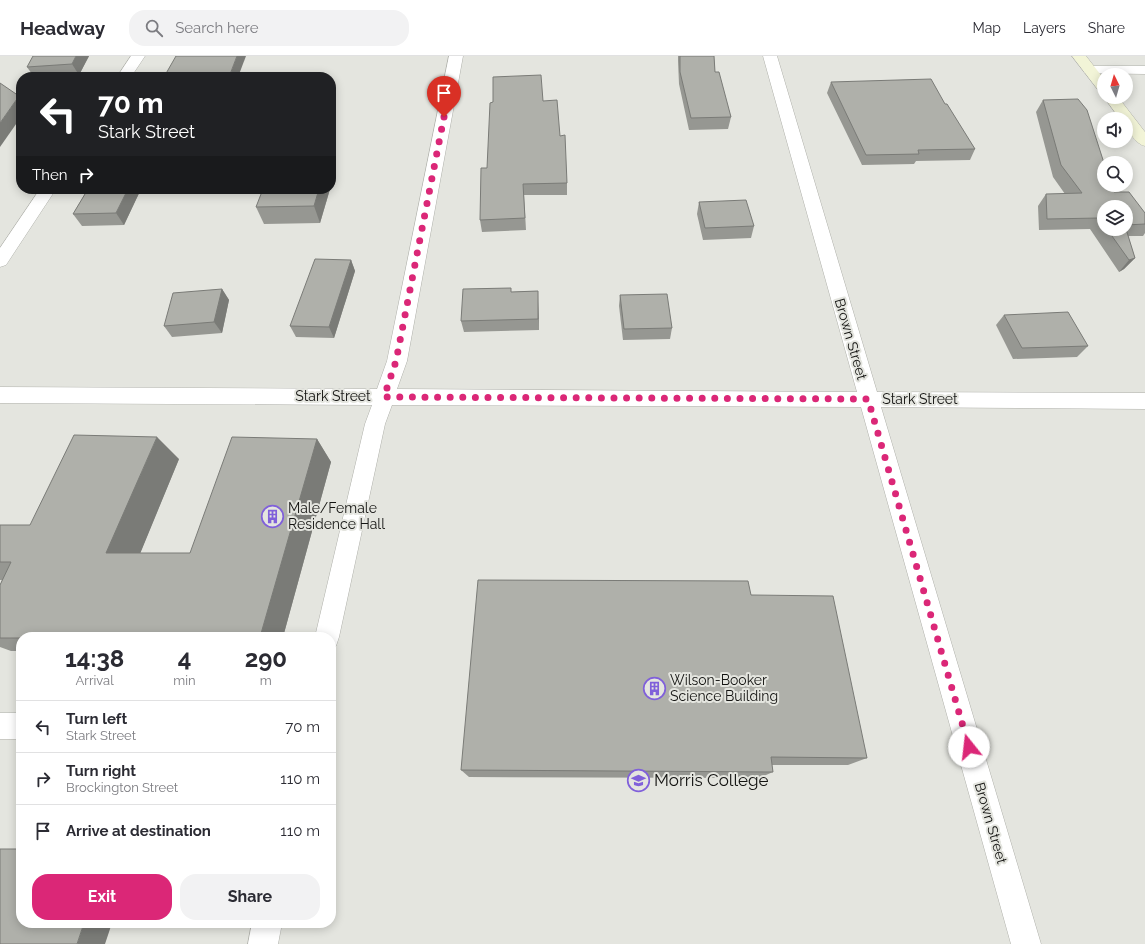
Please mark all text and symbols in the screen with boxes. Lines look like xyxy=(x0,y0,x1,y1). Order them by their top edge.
search box xyxy=(129,10,409,46)
text: Headway xyxy=(20,17,105,39)
icon: search xyxy=(143,17,165,39)
text: Search here xyxy=(175,19,258,37)
text: Map xyxy=(973,20,1001,36)
text: Layers xyxy=(1023,20,1066,36)
text: Share xyxy=(1088,20,1125,36)
north arrow xyxy=(1097,68,1133,104)
map controls xyxy=(1097,68,1133,236)
pin xyxy=(427,76,461,117)
icon: arrive xyxy=(433,82,455,104)
text: 70 m xyxy=(98,87,164,120)
icon: left xyxy=(32,88,84,140)
button: sound xyxy=(1097,112,1133,148)
text: Stark Street xyxy=(98,121,195,142)
button: search xyxy=(1097,156,1133,192)
icon: right xyxy=(75,164,97,186)
text: Then xyxy=(32,166,67,184)
button: layers xyxy=(1097,200,1133,236)
street label: Brown Street xyxy=(832,296,870,382)
street label: Stark Street xyxy=(295,388,371,404)
street label: Stark Street xyxy=(882,391,958,407)
place label: Male/Female Residence Hall xyxy=(288,500,385,532)
building icon: Male/Female Residence Hall xyxy=(260,503,286,529)
text: 14:38 xyxy=(65,644,124,673)
text: 4 xyxy=(178,644,191,673)
text: 290 xyxy=(245,644,287,673)
place label: Wilson-Booker Science Building xyxy=(670,672,778,704)
text: Arrival xyxy=(76,673,114,688)
text: min xyxy=(173,673,196,688)
text: m xyxy=(260,673,272,688)
building icon: Wilson-Booker Science Building xyxy=(641,675,667,701)
text: Turn left xyxy=(66,710,127,728)
icon: left xyxy=(32,716,54,738)
text: 70 m xyxy=(285,718,320,736)
position arrow xyxy=(948,726,990,768)
text: Stark Street xyxy=(66,728,136,743)
text: Turn right xyxy=(66,762,136,780)
school or university icon: Morris College xyxy=(626,767,652,793)
icon: right xyxy=(32,768,54,790)
text: 110 m xyxy=(280,770,320,788)
place label: Morris College xyxy=(654,770,769,790)
text: Brockington Street xyxy=(66,780,178,795)
street label: Brown Street xyxy=(972,780,1010,866)
icon: arrive xyxy=(32,820,54,842)
text: Arrive at destination xyxy=(66,822,211,840)
text: 110 m xyxy=(280,822,320,840)
button: Exit xyxy=(32,874,172,920)
button: Share xyxy=(180,874,320,920)

